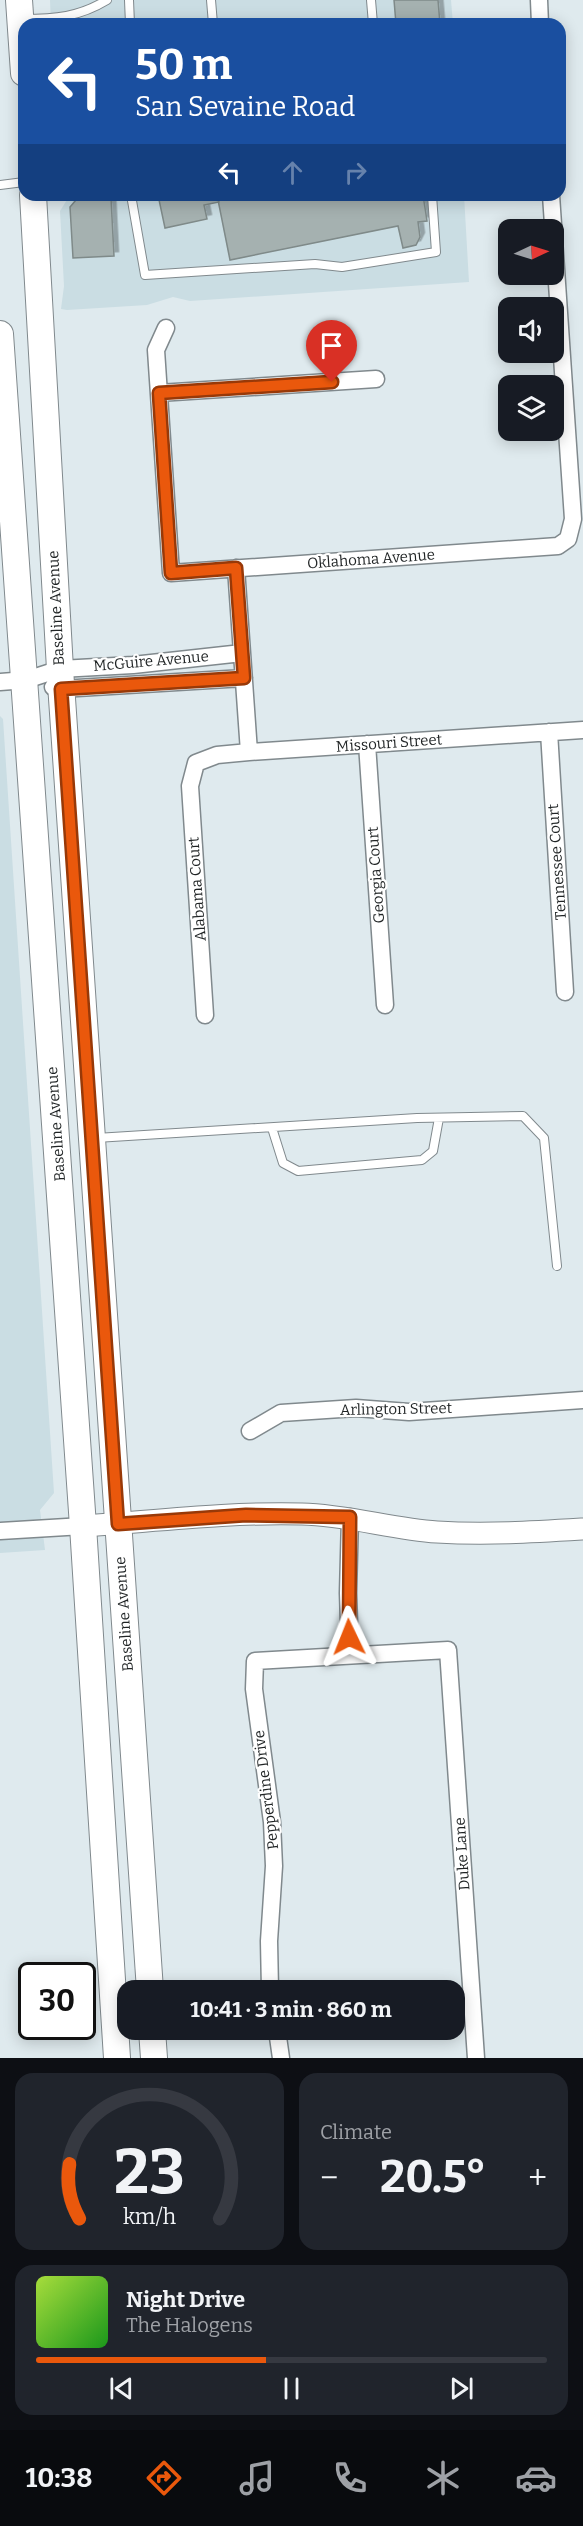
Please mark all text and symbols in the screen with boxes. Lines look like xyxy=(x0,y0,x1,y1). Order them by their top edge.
text: 50 m xyxy=(135,40,232,90)
icon: left xyxy=(36,42,114,120)
text: San Sevaine Road xyxy=(135,91,355,123)
icon: left xyxy=(213,156,246,189)
icon: ahead xyxy=(276,156,309,189)
icon: right xyxy=(339,156,372,189)
north arrow xyxy=(498,219,564,285)
map controls xyxy=(498,219,564,441)
button: sound xyxy=(498,297,564,363)
pin xyxy=(306,320,357,382)
icon: arrive xyxy=(315,329,348,362)
button: layers xyxy=(498,375,564,441)
street label: Oklahoma Avenue xyxy=(307,546,435,572)
street label: Baseline Avenue xyxy=(44,550,68,666)
street label: McGuire Avenue xyxy=(93,647,209,675)
street label: Missouri Street xyxy=(335,730,443,756)
street label: Tennessee Court xyxy=(544,803,570,921)
street label: Georgia Court xyxy=(364,825,388,924)
street label: Alabama Court xyxy=(184,836,210,942)
street label: Baseline Avenue xyxy=(43,1066,69,1182)
street label: Arlington Street xyxy=(340,1399,453,1419)
street label: Baseline Avenue xyxy=(111,1556,137,1672)
position arrow xyxy=(317,1605,381,1669)
street label: Pepperdine Drive xyxy=(250,1729,282,1851)
street label: Duke Lane xyxy=(450,1817,474,1891)
speed limit sign: 30 xyxy=(18,1962,96,2040)
text: 10:41 · 3 min · 860 m xyxy=(190,1996,392,2023)
text: Climate xyxy=(320,2120,392,2144)
text: 23 xyxy=(114,2135,185,2210)
text: 20.5° xyxy=(380,2150,486,2204)
text: − xyxy=(320,2158,338,2198)
text: + xyxy=(528,2158,547,2198)
text: km/h xyxy=(123,2204,176,2230)
text: Night Drive xyxy=(126,2286,245,2313)
text: The Halogens xyxy=(126,2313,253,2337)
icon: previous xyxy=(105,2372,138,2405)
icon: pause xyxy=(275,2372,308,2405)
icon: next xyxy=(445,2372,478,2405)
icon: directions xyxy=(143,2457,185,2499)
icon: music xyxy=(236,2457,278,2499)
icon: phone xyxy=(329,2457,371,2499)
icon: climate xyxy=(422,2457,464,2499)
icon: car xyxy=(515,2457,557,2499)
text: 10:38 xyxy=(26,2462,92,2494)

